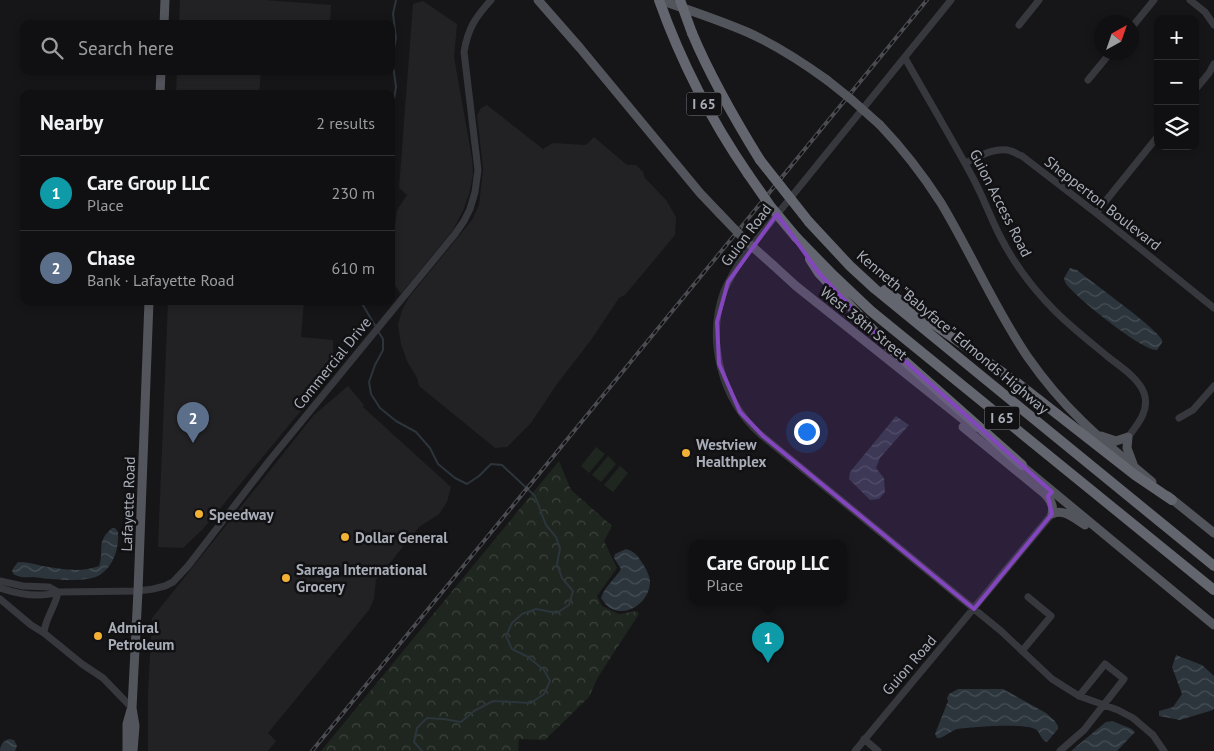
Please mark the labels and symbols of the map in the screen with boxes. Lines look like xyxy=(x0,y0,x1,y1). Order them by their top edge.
north arrow xyxy=(1094,15,1139,60)
road number: I 65 xyxy=(686,92,722,116)
street label: Guion Access Road xyxy=(966,146,1036,260)
street label: Shepperton Boulevard xyxy=(1041,152,1165,254)
street label: Guion Road xyxy=(716,200,776,270)
street label: Kenneth "Babyface" Edmonds Highway xyxy=(853,246,1053,418)
street label: West 38th Street xyxy=(817,282,911,364)
street label: Commercial Drive xyxy=(289,313,375,413)
pin: 2 xyxy=(177,402,209,443)
road number: I 65 xyxy=(984,406,1020,429)
your location xyxy=(794,419,820,445)
place label: Westview Healthplex xyxy=(696,435,766,471)
marker: Westview Healthplex xyxy=(680,447,692,459)
street label: Lafayette Road xyxy=(117,456,139,552)
place label: Speedway xyxy=(209,505,275,524)
marker: Speedway xyxy=(193,508,205,520)
place label: Dollar General xyxy=(355,528,448,547)
marker: Dollar General xyxy=(339,531,351,543)
place label: Saraga International Grocery xyxy=(296,560,427,596)
marker: Saraga International Grocery xyxy=(280,572,292,584)
place label: Admiral Petroleum xyxy=(108,618,174,654)
pin: 1 xyxy=(752,622,784,663)
marker: Admiral Petroleum xyxy=(92,630,104,642)
street label: Guion Road xyxy=(878,631,940,699)

